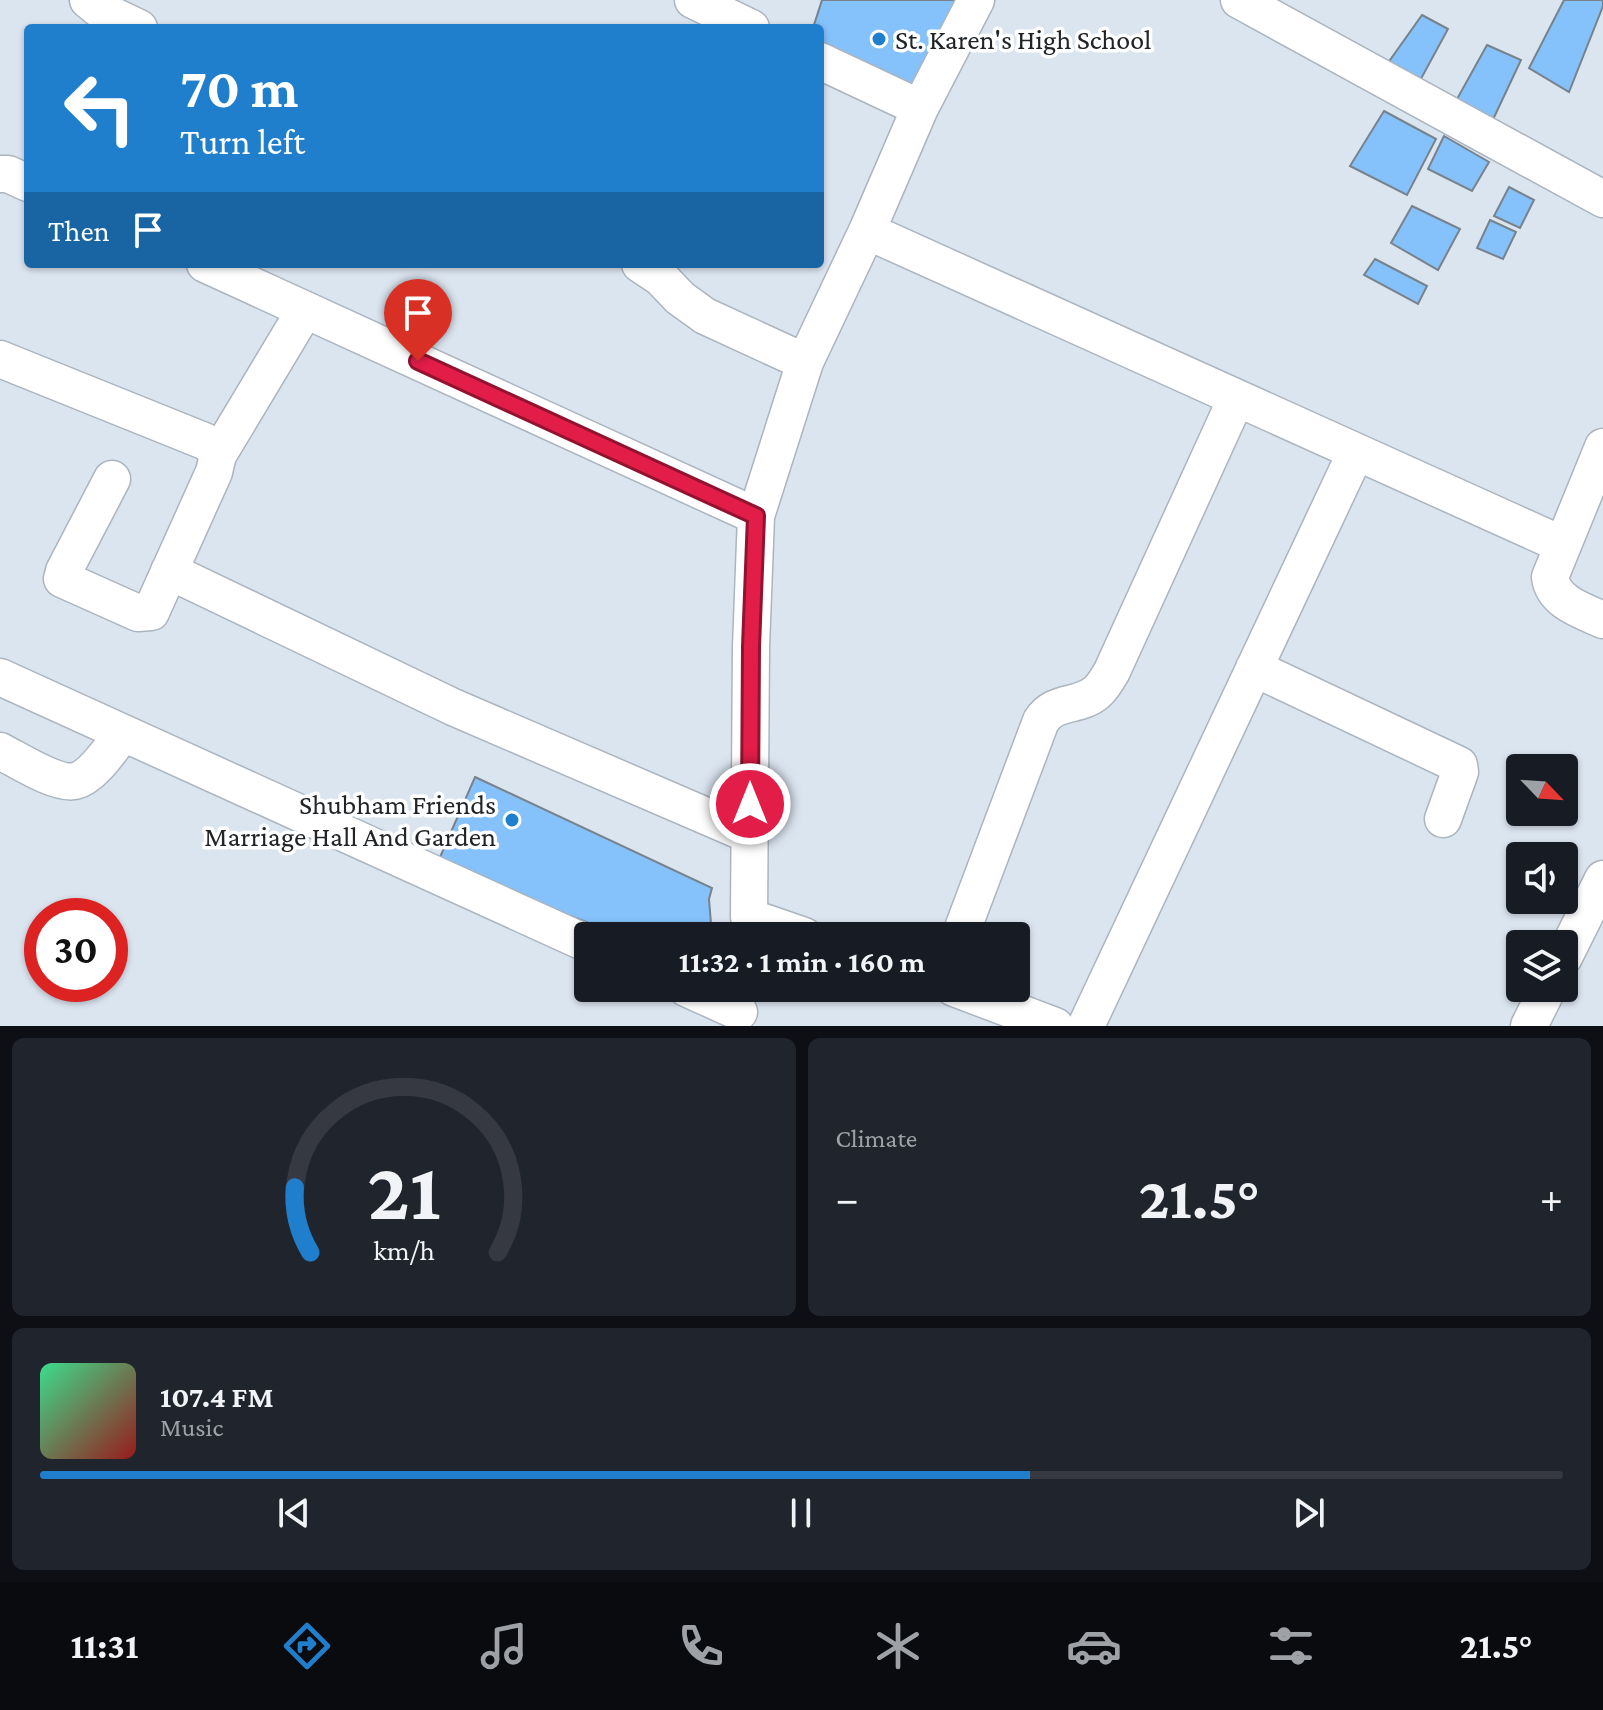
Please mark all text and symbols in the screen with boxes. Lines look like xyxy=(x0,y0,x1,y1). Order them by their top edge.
place label: St. Karen's High School xyxy=(895,24,1151,55)
marker: St. Karen's High School xyxy=(870,30,888,48)
icon: left xyxy=(48,56,152,160)
text: 70 m xyxy=(180,57,299,119)
text: Turn left xyxy=(180,122,305,162)
icon: arrive xyxy=(126,208,170,252)
text: Then xyxy=(48,214,110,247)
pin xyxy=(384,279,452,361)
icon: arrive xyxy=(396,291,440,335)
north arrow xyxy=(1506,754,1578,826)
map controls xyxy=(1506,754,1578,1002)
position arrow xyxy=(708,762,792,846)
place label: Shubham Friends Marriage Hall And Garden xyxy=(204,789,496,852)
marker: Shubham Friends Marriage Hall And Garden xyxy=(503,811,521,829)
button: sound xyxy=(1506,842,1578,914)
speed limit sign: 30 xyxy=(24,898,128,1002)
button: layers xyxy=(1506,930,1578,1002)
text: 11:32 · 1 min · 160 m xyxy=(679,945,925,978)
text: Climate xyxy=(836,1124,917,1153)
text: 21 xyxy=(367,1144,441,1237)
text: 21.5° xyxy=(1139,1164,1260,1231)
text: − xyxy=(836,1174,859,1222)
text: + xyxy=(1540,1174,1563,1222)
text: km/h xyxy=(373,1234,435,1266)
text: 107.4 FM xyxy=(160,1380,274,1413)
text: Music xyxy=(160,1413,223,1442)
icon: previous xyxy=(272,1491,316,1535)
icon: pause xyxy=(779,1491,823,1535)
icon: next xyxy=(1287,1491,1331,1535)
icon: directions xyxy=(279,1618,335,1674)
icon: music xyxy=(476,1618,532,1674)
icon: phone xyxy=(673,1618,729,1674)
icon: climate xyxy=(870,1618,926,1674)
icon: car xyxy=(1066,1618,1122,1674)
icon: filters xyxy=(1263,1618,1319,1674)
text: 11:31 xyxy=(70,1626,138,1666)
text: 21.5° xyxy=(1460,1626,1533,1666)

